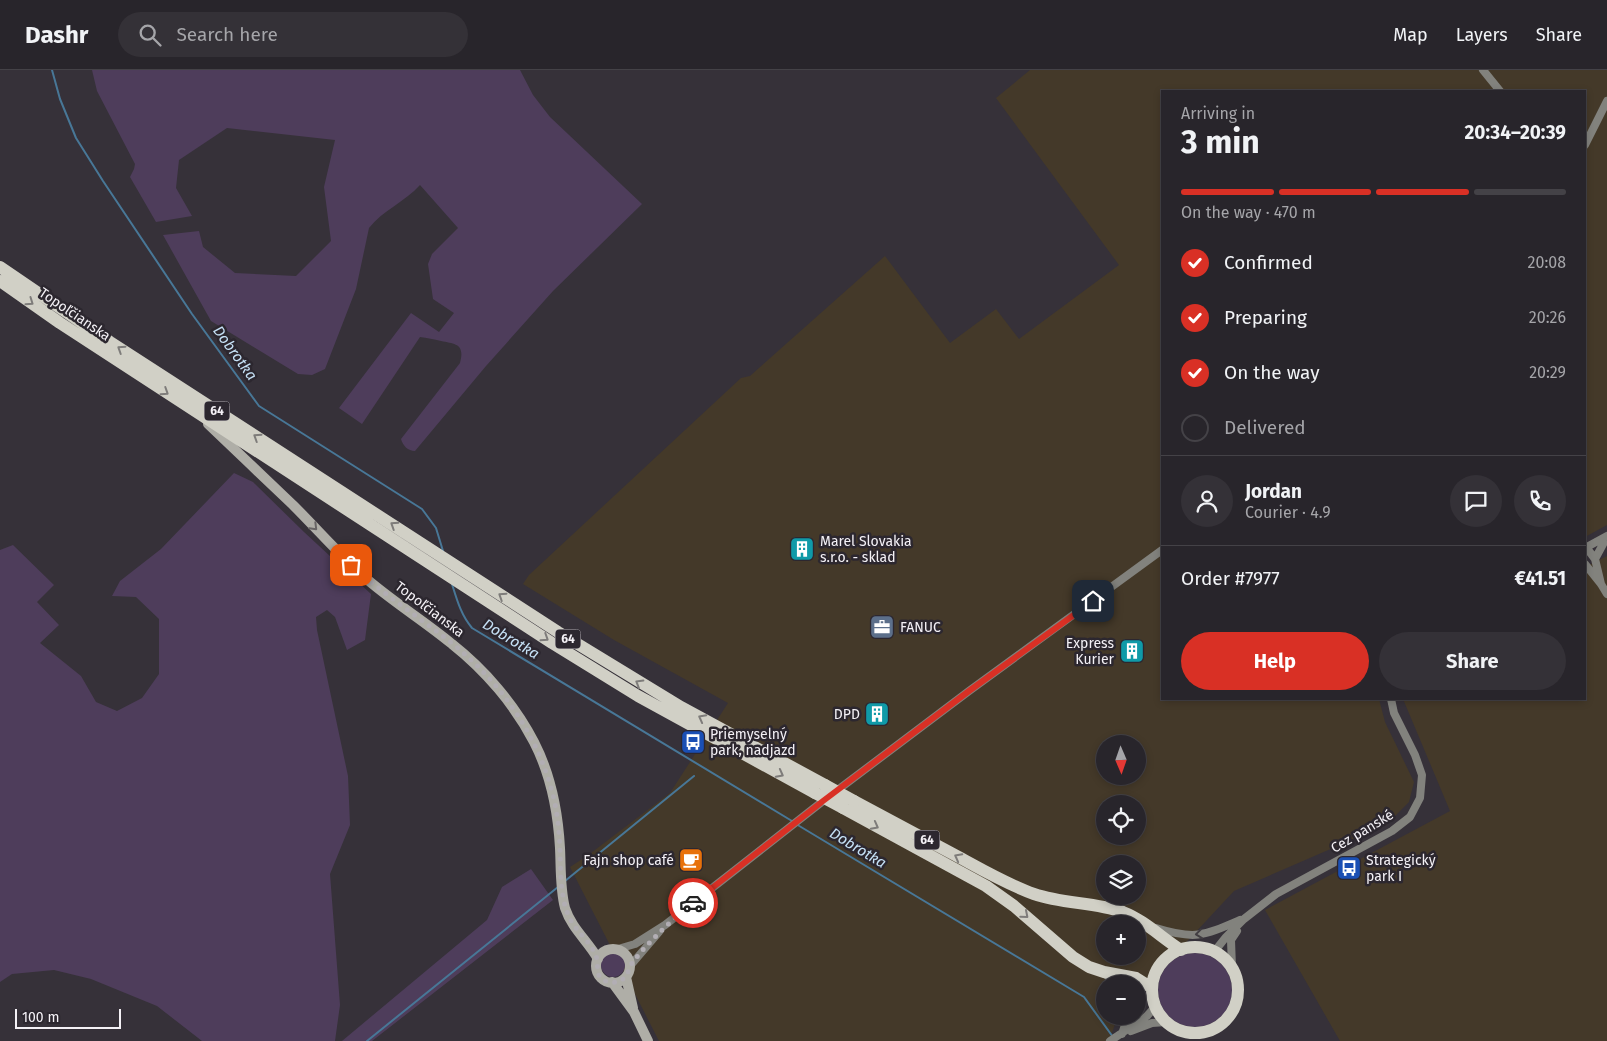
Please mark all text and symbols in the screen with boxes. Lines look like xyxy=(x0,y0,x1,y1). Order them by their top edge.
search box xyxy=(118,12,468,57)
text: Dashr xyxy=(25,21,88,49)
icon: search xyxy=(136,21,164,49)
text: Search here xyxy=(176,23,278,46)
text: Map xyxy=(1393,24,1428,46)
text: Layers xyxy=(1456,24,1508,46)
text: Share xyxy=(1536,24,1582,46)
text: Arriving in xyxy=(1181,104,1255,123)
text: 20:34–20:39 xyxy=(1465,121,1566,144)
text: 3 min xyxy=(1181,123,1260,161)
text: On the way · 470 m xyxy=(1181,203,1316,222)
icon: check xyxy=(1181,249,1209,277)
text: Confirmed xyxy=(1224,251,1313,274)
text: 20:08 xyxy=(1528,253,1566,272)
street label: Topoľčianska xyxy=(36,284,114,345)
one-way arrow xyxy=(24,296,33,305)
icon: check xyxy=(1181,304,1209,332)
text: Preparing xyxy=(1224,306,1307,329)
text: 20:26 xyxy=(1529,308,1566,327)
water label: Dobrotka xyxy=(209,322,261,384)
one-way arrow xyxy=(117,346,126,356)
icon: check xyxy=(1181,359,1209,387)
text: On the way xyxy=(1224,361,1320,384)
text: 20:29 xyxy=(1529,363,1566,382)
one-way arrow xyxy=(160,386,169,395)
road number: 64 xyxy=(204,402,230,421)
text: Delivered xyxy=(1224,416,1306,439)
one-way arrow xyxy=(254,434,263,443)
button: person xyxy=(1181,475,1233,527)
button: chat xyxy=(1450,475,1502,527)
button: phone xyxy=(1514,475,1566,527)
text: Jordan xyxy=(1245,480,1302,503)
text: Courier · 4.9 xyxy=(1245,503,1331,522)
one-way arrow xyxy=(308,521,317,530)
one-way arrow xyxy=(390,522,400,531)
place label: Marel Slovakia s.r.o. - sklad xyxy=(820,533,912,566)
building icon: Marel Slovakia s.r.o. - sklad xyxy=(789,536,815,562)
pin xyxy=(330,544,372,586)
icon: bag xyxy=(337,551,365,579)
text: Order #7977 xyxy=(1181,567,1280,590)
text: €41.51 xyxy=(1515,567,1566,590)
street label: Topoľčianska xyxy=(392,578,468,641)
pin xyxy=(1072,580,1114,622)
icon: home xyxy=(1079,587,1107,615)
one-way arrow xyxy=(498,592,507,602)
office icon: FANUC xyxy=(869,614,895,640)
water label: Dobrotka xyxy=(479,615,543,663)
place label: FANUC xyxy=(900,619,941,636)
road number: 64 xyxy=(556,630,580,648)
one-way arrow xyxy=(539,632,549,641)
button: Help xyxy=(1181,632,1369,690)
button: Share xyxy=(1379,632,1566,690)
place label: Express Kurier xyxy=(1066,635,1115,668)
building icon: Express Kurier xyxy=(1119,638,1145,664)
one-way arrow xyxy=(636,679,645,689)
building icon: DPD xyxy=(864,701,890,727)
place label: DPD xyxy=(834,706,860,723)
one-way arrow xyxy=(698,714,707,724)
place label: Priemyselný park, nadjazd xyxy=(710,726,796,759)
bus stop icon: Priemyselný park, nadjazd xyxy=(680,729,706,755)
north arrow xyxy=(1096,735,1146,785)
map controls xyxy=(1096,735,1146,1025)
one-way arrow xyxy=(774,768,783,778)
button: locate xyxy=(1096,795,1146,845)
street label: Cez panské xyxy=(1328,806,1397,857)
one-way arrow xyxy=(870,820,879,830)
water label: Dobrotka xyxy=(826,824,890,872)
road number: 64 xyxy=(914,830,940,850)
cafe icon: Fajn shop café xyxy=(678,847,704,873)
place label: Fajn shop café xyxy=(583,852,674,869)
place label: Strategický park I xyxy=(1366,852,1436,885)
one-way arrow xyxy=(954,853,963,863)
button: layers xyxy=(1096,855,1146,905)
bus stop icon: Strategický park I xyxy=(1336,855,1362,881)
courier xyxy=(668,878,718,928)
icon: car xyxy=(679,889,707,917)
one-way arrow xyxy=(1019,909,1028,918)
button: + xyxy=(1096,915,1146,965)
one-way arrow xyxy=(1194,929,1203,939)
button: − xyxy=(1096,975,1146,1025)
scale bar xyxy=(15,1006,121,1029)
text: 100 m xyxy=(22,1009,59,1026)

